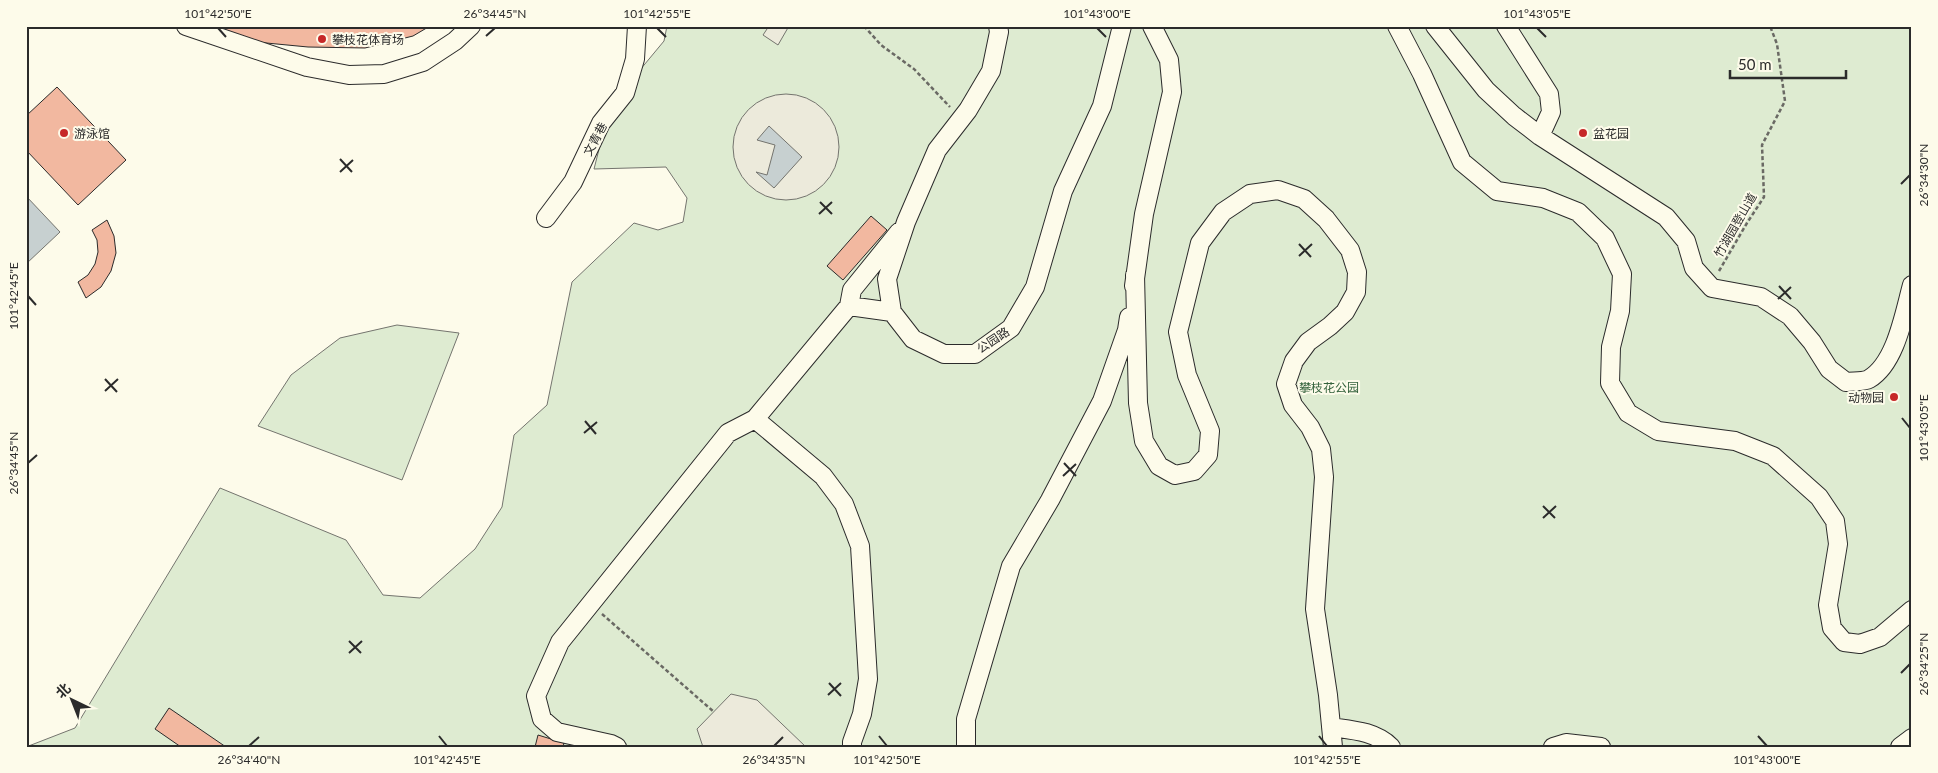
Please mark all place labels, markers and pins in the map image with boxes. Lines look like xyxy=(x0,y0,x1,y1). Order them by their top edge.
place label: 攀枝花体育场 xyxy=(332,32,404,47)
marker: 攀枝花体育场 xyxy=(316,33,328,45)
place label: 游泳馆 xyxy=(74,126,110,141)
place label: 盆花园 xyxy=(1593,126,1629,141)
marker: 游泳馆 xyxy=(58,127,70,139)
marker: 盆花园 xyxy=(1577,127,1589,139)
place label: 动物园 xyxy=(1848,390,1884,405)
marker: 动物园 xyxy=(1888,391,1900,403)

